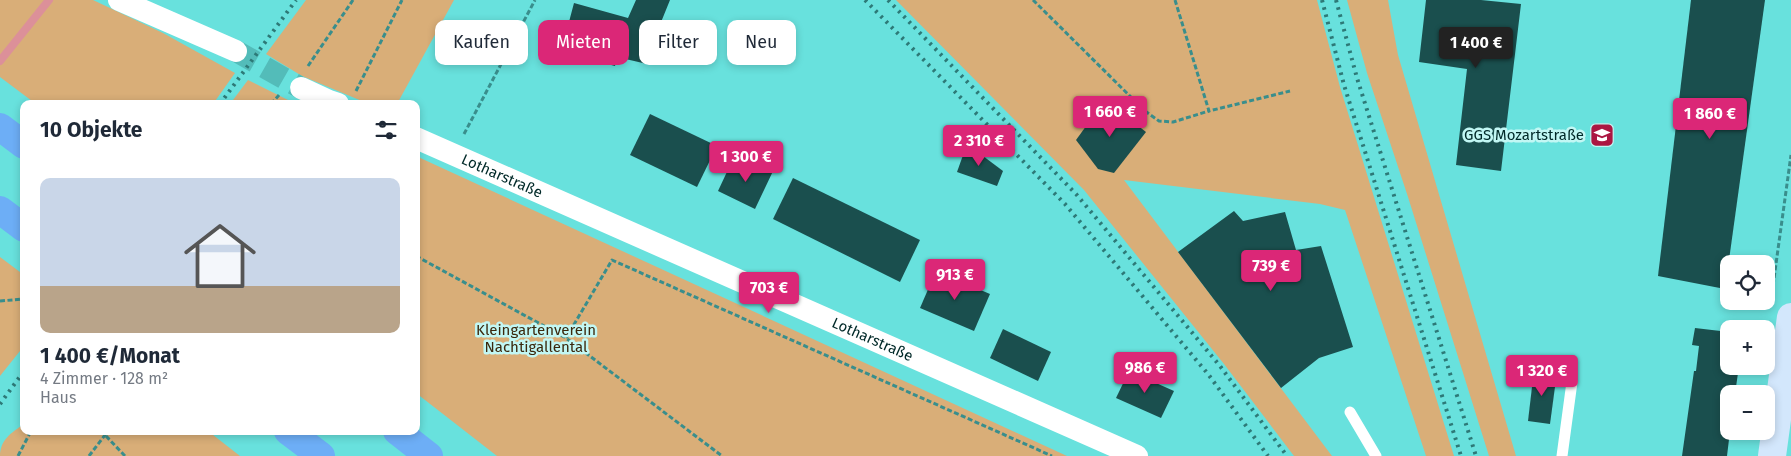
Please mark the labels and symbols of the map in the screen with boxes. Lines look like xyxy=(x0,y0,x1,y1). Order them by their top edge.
pin: 1 400 € xyxy=(1430,27,1522,69)
pin: 1 660 € xyxy=(1064,96,1156,138)
pin: 1 860 € xyxy=(1664,98,1756,140)
school or university icon: GGS Mozartstraße xyxy=(1589,122,1615,148)
pin: 2 310 € xyxy=(933,124,1025,167)
place label: GGS Mozartstraße xyxy=(1464,126,1584,144)
pin: 1 300 € xyxy=(700,140,792,183)
street label: Lotharstraße xyxy=(459,150,545,202)
pin: 739 € xyxy=(1236,250,1306,292)
pin: 913 € xyxy=(920,258,990,301)
pin: 703 € xyxy=(734,272,804,314)
street label: Lotharstraße xyxy=(829,314,916,365)
park label: Kleingartenverein Nachtigallental xyxy=(476,321,596,356)
pin: 986 € xyxy=(1110,352,1180,394)
pin: 1 320 € xyxy=(1496,354,1588,397)

